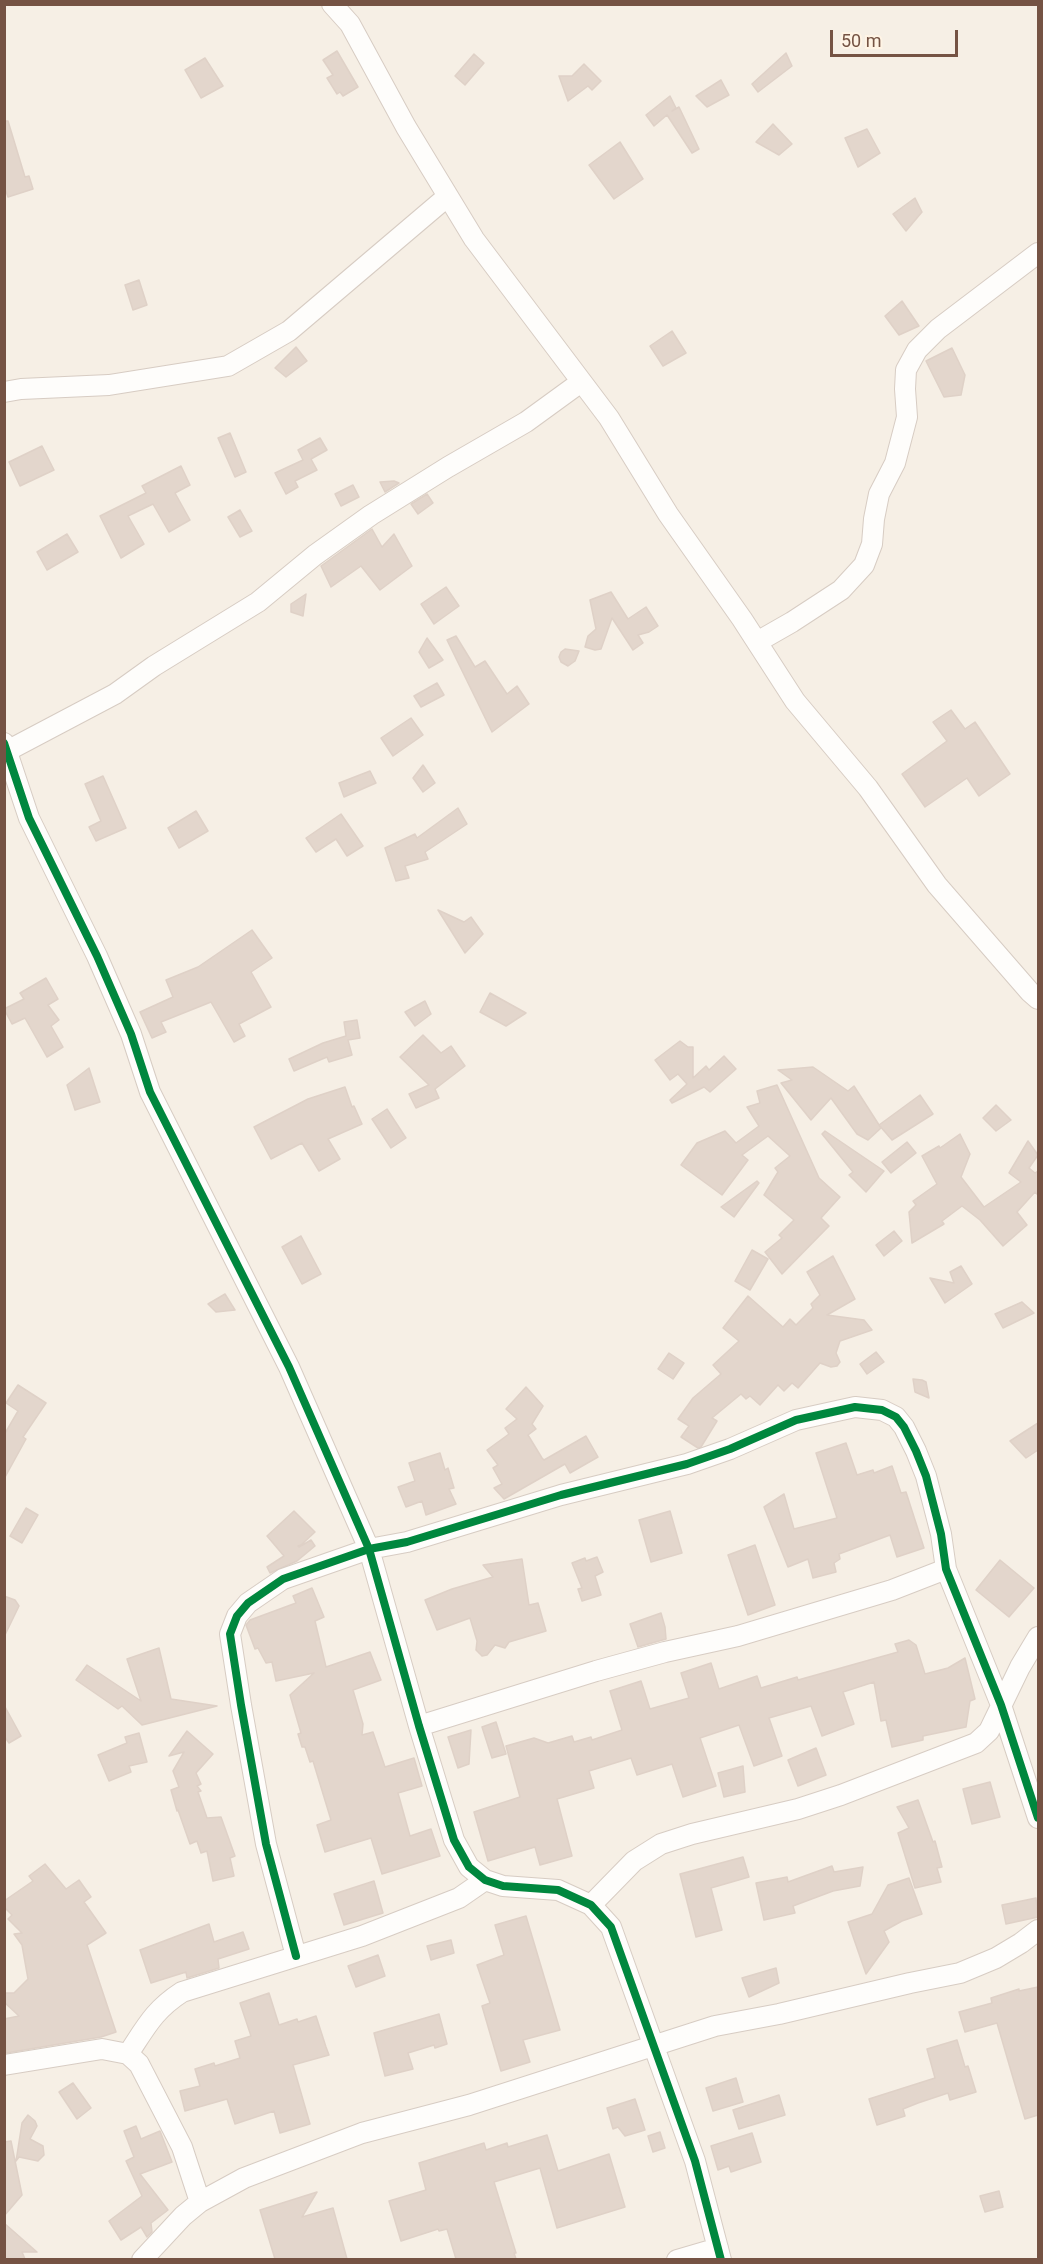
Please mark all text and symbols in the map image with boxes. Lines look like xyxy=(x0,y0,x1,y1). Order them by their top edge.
scale bar xyxy=(833,18,960,56)
text: 50 m xyxy=(841,30,881,51)

